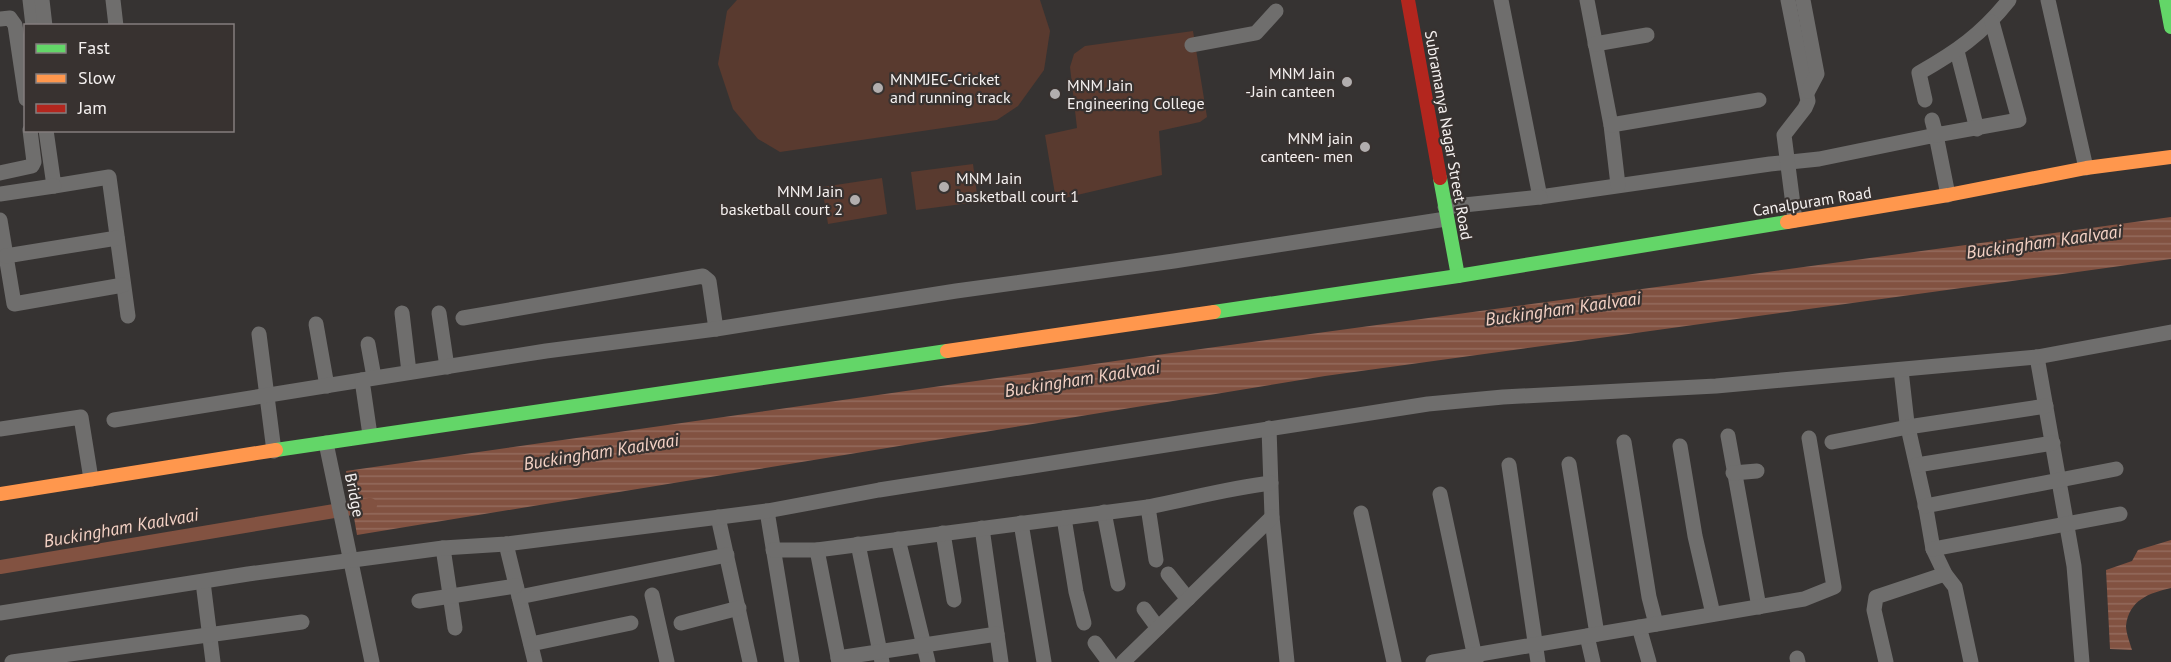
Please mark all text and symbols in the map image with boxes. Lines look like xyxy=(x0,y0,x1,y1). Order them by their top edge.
legend xyxy=(24,24,234,132)
street label: Subramanya Nagar Street Road xyxy=(1421,29,1477,241)
text: Fast xyxy=(78,36,110,59)
place label: MNM Jain -Jain canteen xyxy=(1245,63,1335,101)
text: Slow xyxy=(78,66,116,89)
place label: MNMJEC-Cricket and running track xyxy=(890,69,1011,107)
place label: MNM Jain Engineering College xyxy=(1067,75,1205,113)
marker: MNM Jain -Jain canteen xyxy=(1340,75,1354,89)
marker: MNMJEC-Cricket and running track xyxy=(871,81,885,95)
marker: MNM Jain Engineering College xyxy=(1048,87,1062,101)
text: Jam xyxy=(77,96,107,119)
place label: MNM jain canteen- men xyxy=(1260,128,1353,166)
marker: MNM jain canteen- men xyxy=(1358,140,1372,154)
place label: MNM Jain basketball court 1 xyxy=(956,168,1079,206)
marker: MNM Jain basketball court 1 xyxy=(937,180,951,194)
place label: MNM Jain basketball court 2 xyxy=(720,181,843,219)
street label: Canalpuram Road xyxy=(1751,182,1873,220)
marker: MNM Jain basketball court 2 xyxy=(848,193,862,207)
water label: Buckingham Kaalvaai xyxy=(1965,219,2125,264)
water label: Buckingham Kaalvaai xyxy=(1484,286,1644,331)
water label: Buckingham Kaalvaai xyxy=(1003,355,1163,402)
water label: Buckingham Kaalvaai xyxy=(522,428,682,475)
street label: Bridge xyxy=(341,471,369,519)
water label: Buckingham Kaalvaai xyxy=(42,502,202,552)

